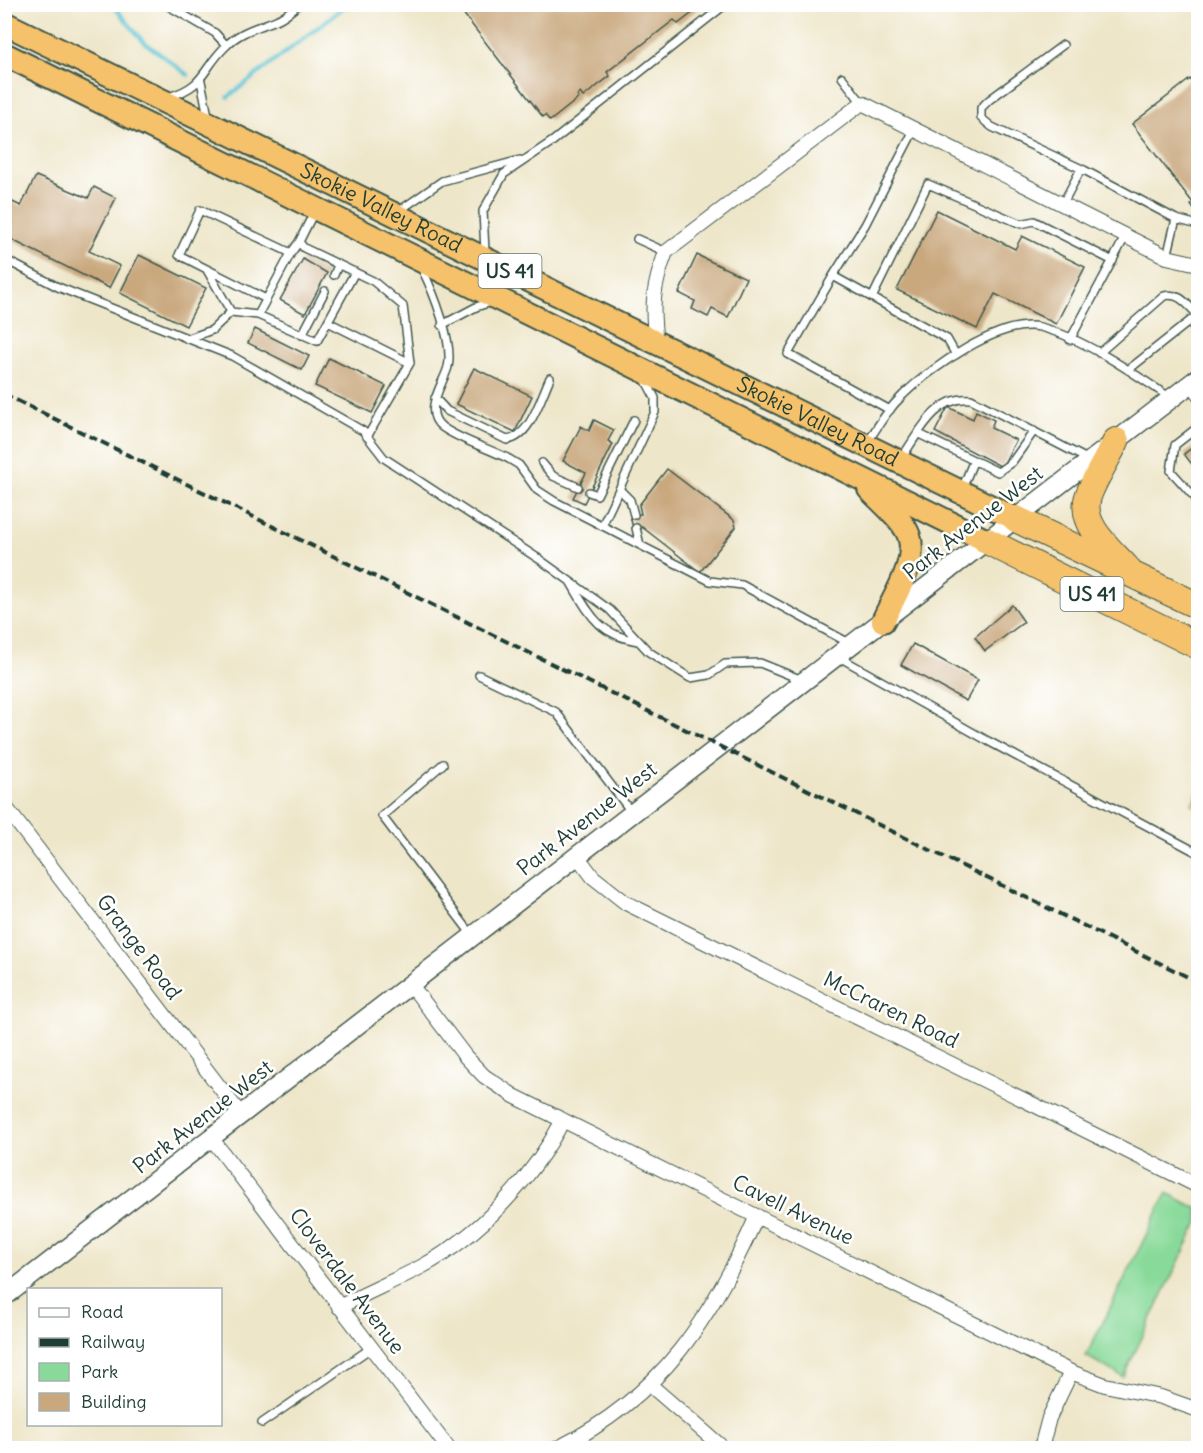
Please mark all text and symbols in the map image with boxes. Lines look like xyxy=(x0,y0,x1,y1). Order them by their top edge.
street label: Skokie Valley Road xyxy=(296,156,467,258)
road number: US 41 xyxy=(478,254,542,288)
street label: Skokie Valley Road xyxy=(732,370,903,472)
street label: Park Avenue West xyxy=(897,460,1048,586)
road number: US 41 xyxy=(1060,577,1124,611)
street label: Park Avenue West xyxy=(511,756,662,882)
street label: Grange Road xyxy=(91,889,188,1005)
street label: McCraren Road xyxy=(819,965,963,1054)
street label: Park Avenue West xyxy=(127,1054,278,1180)
street label: Cavell Avenue xyxy=(728,1168,858,1251)
street label: Cloverdale Avenue xyxy=(284,1202,411,1359)
legend xyxy=(27,1288,222,1426)
text: Road xyxy=(81,1300,124,1323)
text: Railway xyxy=(81,1330,145,1353)
text: Park xyxy=(81,1360,118,1383)
text: Building xyxy=(81,1390,146,1413)

